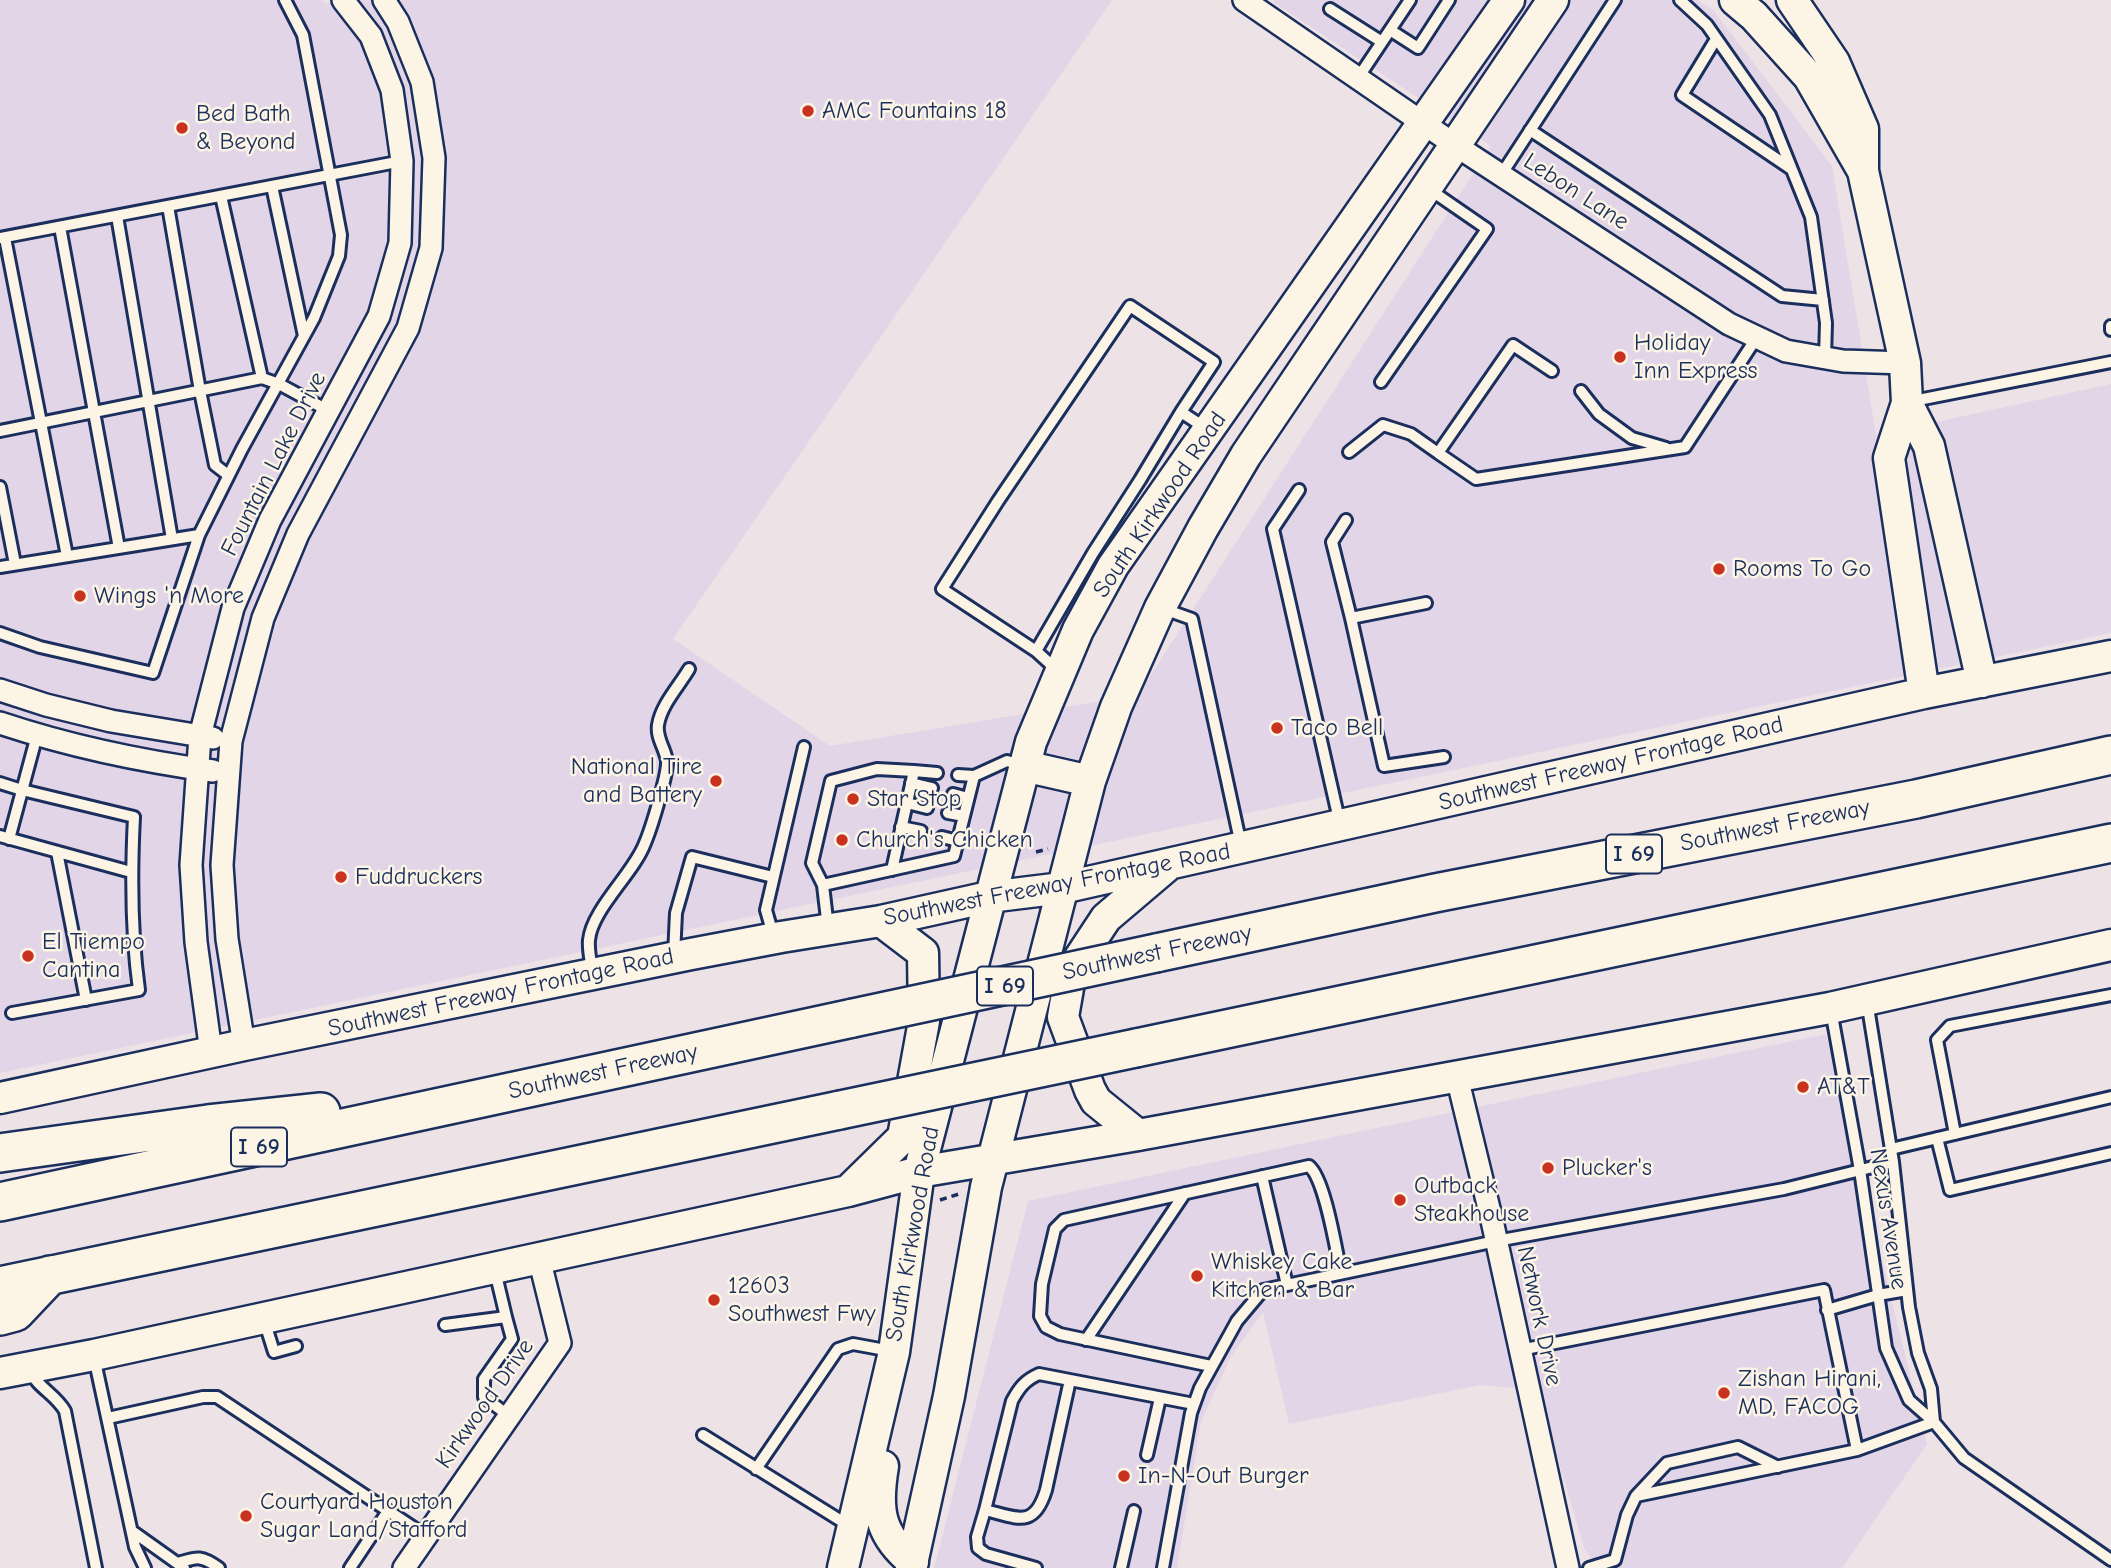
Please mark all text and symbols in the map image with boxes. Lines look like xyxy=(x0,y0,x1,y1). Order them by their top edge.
place label: AMC Fountains 18 xyxy=(822,97,1007,125)
place label: Bed Bath & Beyond xyxy=(196,100,295,156)
marker: AMC Fountains 18 xyxy=(800,103,816,119)
marker: Bed Bath & Beyond xyxy=(174,120,190,136)
street label: Lebon Lane xyxy=(1518,147,1634,237)
place label: Holiday Inn Express xyxy=(1634,329,1758,385)
marker: Holiday Inn Express xyxy=(1612,349,1628,365)
street label: Fountain Lake Drive xyxy=(215,367,333,561)
street label: South Kirkwood Road xyxy=(1087,407,1233,603)
place label: Rooms To Go xyxy=(1733,555,1871,583)
marker: Rooms To Go xyxy=(1711,561,1727,577)
place label: Wings 'n More xyxy=(94,582,244,610)
marker: Wings 'n More xyxy=(72,588,88,604)
street label: Southwest Freeway Frontage Road xyxy=(1436,710,1786,818)
place label: Taco Bell xyxy=(1291,714,1383,742)
marker: Taco Bell xyxy=(1269,720,1285,736)
place label: National Tire and Battery xyxy=(571,753,702,809)
marker: National Tire and Battery xyxy=(708,773,724,789)
place label: Star Stop xyxy=(867,785,961,813)
marker: Star Stop xyxy=(845,791,861,807)
street label: Southwest Freeway xyxy=(1678,793,1872,859)
place label: Church's Chicken xyxy=(856,826,1033,854)
marker: Church's Chicken xyxy=(834,832,850,848)
road number: I 69 xyxy=(1606,834,1662,874)
street label: Southwest Freeway Frontage Road xyxy=(881,837,1233,933)
place label: Fuddruckers xyxy=(355,863,483,891)
marker: Fuddruckers xyxy=(333,869,349,885)
street label: Southwest Freeway xyxy=(1060,919,1254,987)
place label: El Tiempo Cantina xyxy=(42,928,145,984)
street label: Southwest Freeway Frontage Road xyxy=(325,942,677,1044)
marker: El Tiempo Cantina xyxy=(20,948,36,964)
road number: I 69 xyxy=(977,967,1033,1006)
street label: Southwest Freeway xyxy=(506,1038,700,1106)
place label: AT&T xyxy=(1817,1073,1870,1101)
marker: AT&T xyxy=(1795,1079,1811,1095)
street label: South Kirkwood Road xyxy=(880,1124,946,1344)
road number: I 69 xyxy=(231,1128,287,1166)
street label: Nexus Avenue xyxy=(1863,1146,1913,1292)
place label: Plucker's xyxy=(1562,1154,1652,1182)
marker: Plucker's xyxy=(1540,1160,1556,1176)
place label: Outback Steakhouse xyxy=(1414,1172,1529,1228)
marker: Outback Steakhouse xyxy=(1392,1192,1408,1208)
street label: Network Drive xyxy=(1510,1244,1568,1388)
place label: Whiskey Cake Kitchen & Bar xyxy=(1211,1248,1354,1304)
marker: Whiskey Cake Kitchen & Bar xyxy=(1189,1268,1205,1284)
place label: 12603 Southwest Fwy xyxy=(728,1272,876,1328)
marker: 12603 Southwest Fwy xyxy=(706,1292,722,1308)
street label: Kirkwood Drive xyxy=(430,1334,540,1474)
place label: Zishan Hirani, MD, FACOG xyxy=(1738,1365,1881,1421)
marker: Zishan Hirani, MD, FACOG xyxy=(1716,1385,1732,1401)
place label: In-N-Out Burger xyxy=(1138,1462,1309,1490)
marker: In-N-Out Burger xyxy=(1116,1468,1132,1484)
place label: Courtyard Houston Sugar Land/Stafford xyxy=(260,1488,468,1544)
marker: Courtyard Houston Sugar Land/Stafford xyxy=(238,1508,254,1524)

